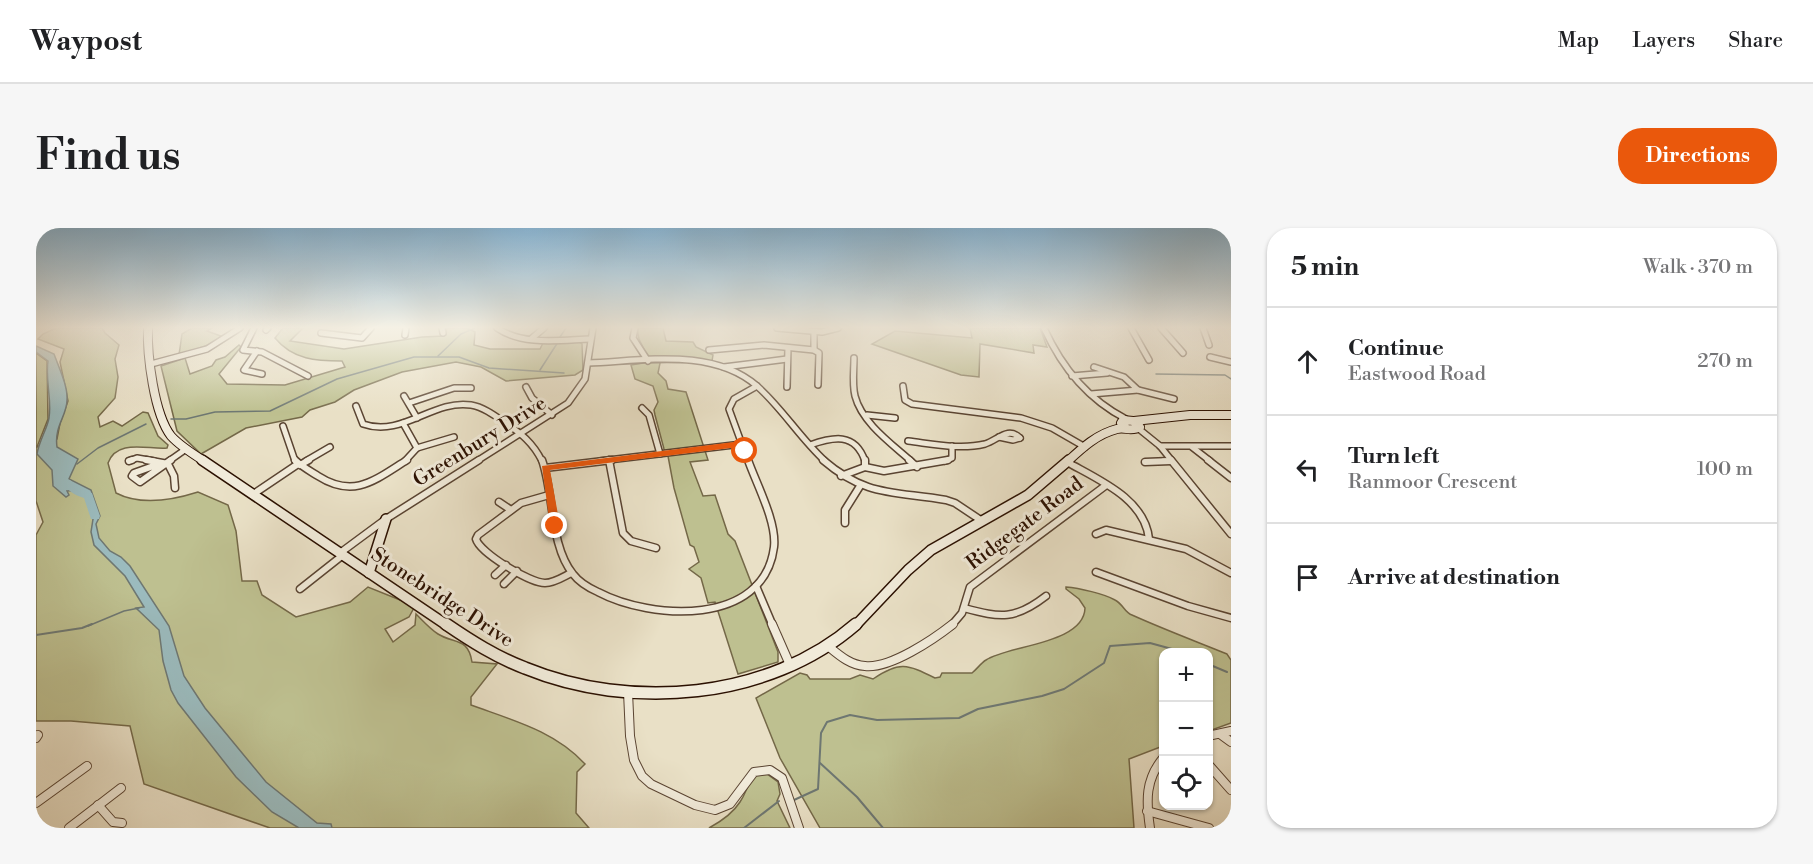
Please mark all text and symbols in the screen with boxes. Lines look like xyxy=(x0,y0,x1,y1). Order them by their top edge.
text: Waypost xyxy=(30,24,142,59)
text: Map xyxy=(1558,28,1599,54)
text: Layers xyxy=(1632,28,1695,54)
text: Share xyxy=(1728,28,1783,54)
button: Directions xyxy=(1618,128,1777,184)
text: Find us xyxy=(36,130,180,183)
text: 5 min xyxy=(1291,251,1359,283)
text: Walk · 370 m xyxy=(1643,255,1753,280)
text: Continue xyxy=(1348,335,1444,362)
icon: ahead xyxy=(1291,345,1324,378)
text: 270 m xyxy=(1697,349,1753,374)
text: Eastwood Road xyxy=(1348,362,1486,387)
street label: Greenbury Drive xyxy=(409,391,551,493)
route start xyxy=(731,437,757,463)
text: Turn left xyxy=(1348,443,1439,470)
icon: left xyxy=(1291,453,1324,486)
text: 100 m xyxy=(1697,457,1753,482)
text: Ranmoor Crescent xyxy=(1348,470,1517,495)
street label: Ridgegate Road xyxy=(962,472,1089,576)
route end xyxy=(541,512,567,538)
street label: Stonebridge Drive xyxy=(366,543,518,653)
icon: arrive xyxy=(1291,561,1324,594)
text: Arrive at destination xyxy=(1348,564,1560,591)
map controls xyxy=(1159,648,1213,810)
button: + xyxy=(1159,648,1213,702)
button: − xyxy=(1159,702,1213,756)
button: locate xyxy=(1159,756,1213,810)

